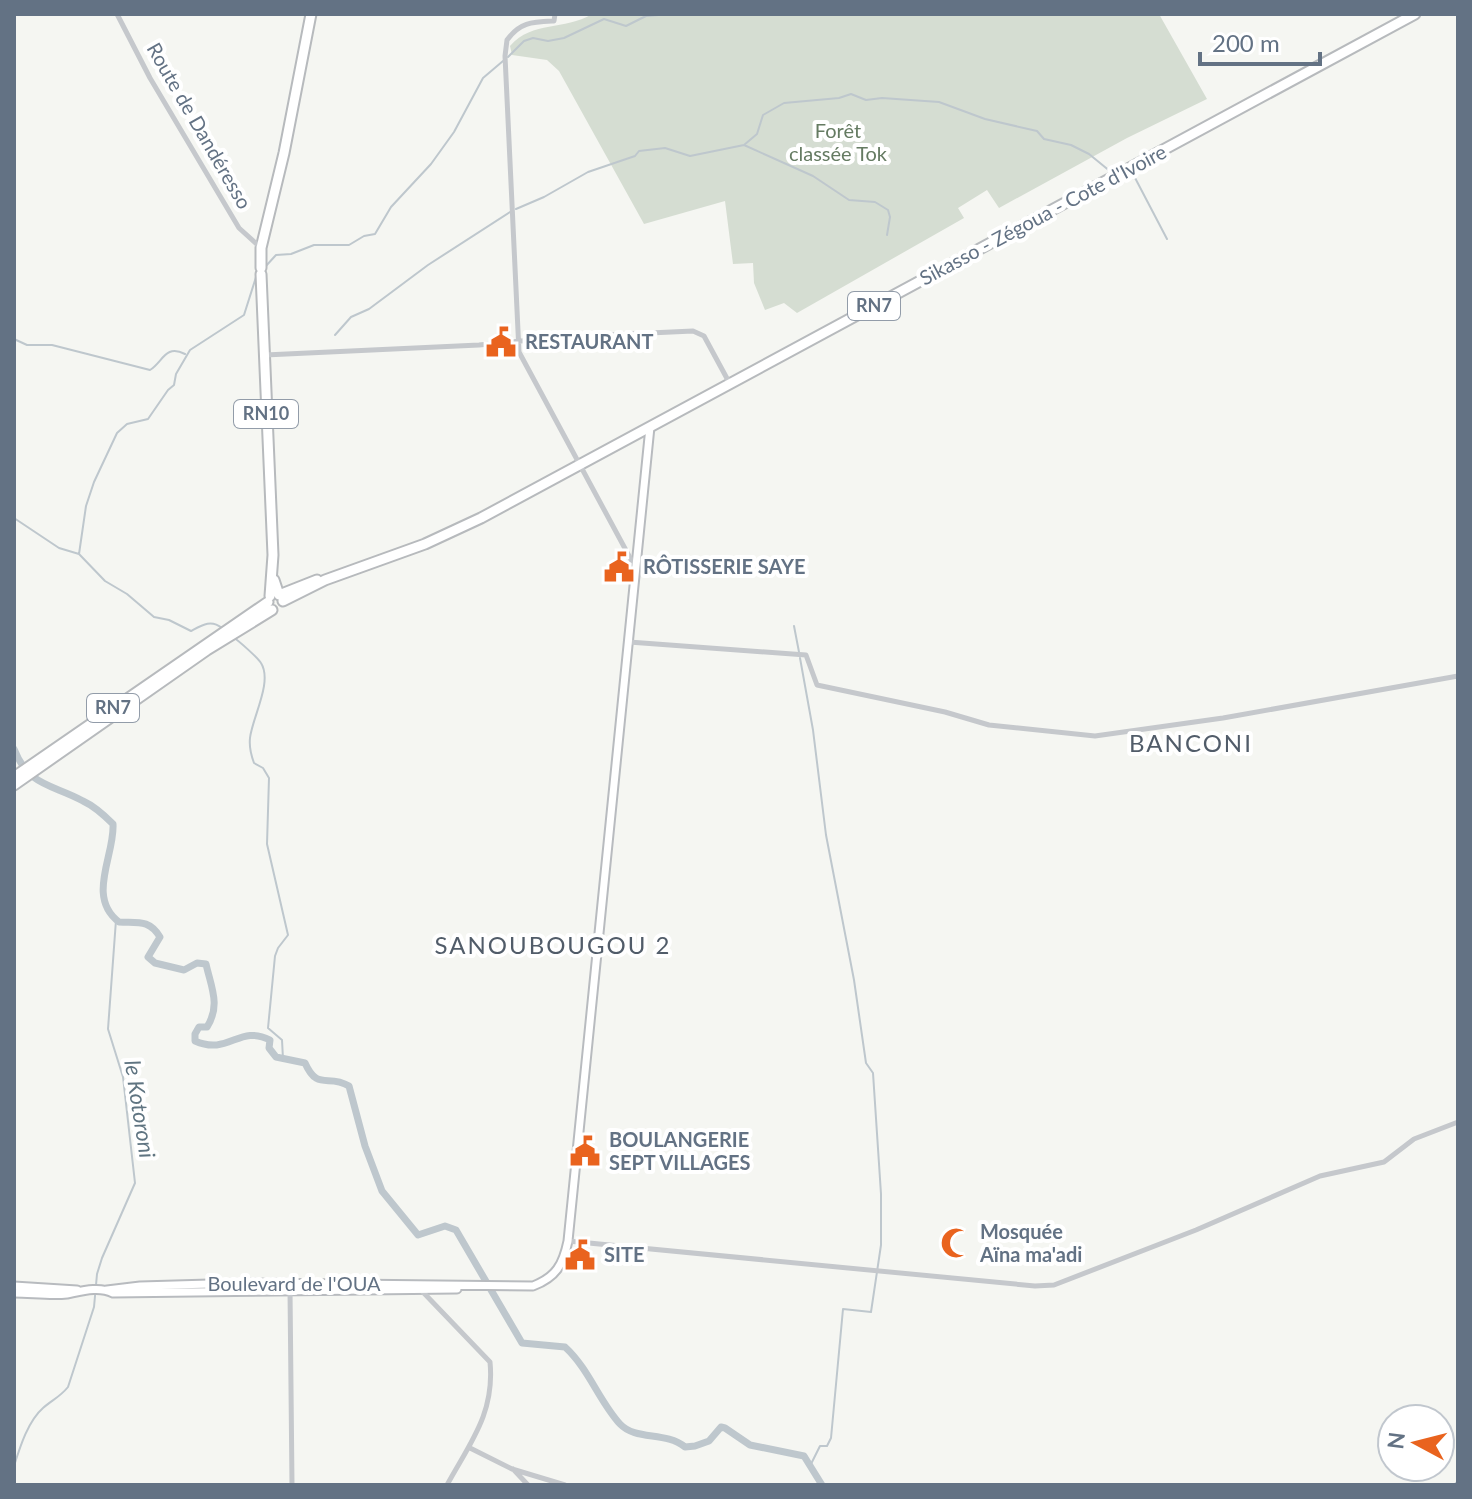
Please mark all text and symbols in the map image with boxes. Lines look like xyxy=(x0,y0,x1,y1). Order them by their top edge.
scale bar xyxy=(1200,16,1320,66)
text: 200 m xyxy=(1212,28,1280,57)
street label: Route de Dandéresso xyxy=(142,38,257,213)
park label: Forêt classée Tok xyxy=(789,118,888,165)
street label: Sikasso - Zégoua - Cote d'Ivoire xyxy=(915,139,1170,289)
road number: RN7 xyxy=(848,292,900,320)
public building icon: RESTAURANT xyxy=(484,325,518,359)
place label: RESTAURANT xyxy=(525,329,653,353)
road number: RN10 xyxy=(234,400,298,428)
public building icon: RÔTISSERIE SAYE xyxy=(602,550,636,584)
place label: RÔTISSERIE SAYE xyxy=(643,554,805,578)
road number: RN7 xyxy=(87,694,139,722)
district label: BANCONI xyxy=(1129,728,1253,757)
district label: SANOUBOUGOU 2 xyxy=(435,930,672,959)
water label: le Kotoroni xyxy=(119,1058,162,1160)
place label: BOULANGERIE SEPT VILLAGES xyxy=(609,1127,750,1174)
public building icon: BOULANGERIE SEPT VILLAGES xyxy=(568,1134,602,1168)
place label: Mosquée Aïna ma'adi xyxy=(979,1219,1082,1266)
mosque icon: Mosquée Aïna ma'adi xyxy=(939,1226,973,1260)
public building icon: SITE xyxy=(563,1238,597,1272)
place label: SITE xyxy=(604,1242,644,1266)
street label: Boulevard de l'OUA xyxy=(207,1271,381,1295)
north arrow xyxy=(1376,1403,1456,1483)
text: N xyxy=(1381,1430,1410,1451)

